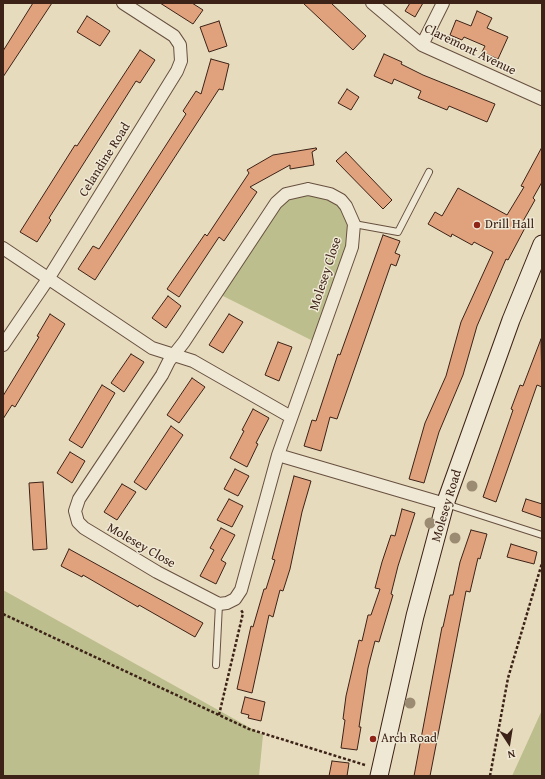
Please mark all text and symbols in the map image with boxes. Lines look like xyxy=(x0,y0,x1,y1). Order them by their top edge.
street label: Claremont Avenue xyxy=(422,21,518,79)
street label: Celandine Road xyxy=(76,120,134,200)
place label: Drill Hall xyxy=(485,217,534,233)
marker: Drill Hall xyxy=(472,220,482,230)
street label: Molesey Close xyxy=(307,235,345,313)
street label: Molesey Road xyxy=(429,468,465,544)
street label: Molesey Close xyxy=(104,520,178,572)
north arrow xyxy=(489,723,529,763)
place label: Arch Road xyxy=(381,731,437,747)
marker: Arch Road xyxy=(368,734,378,744)
text: N xyxy=(506,746,517,763)

